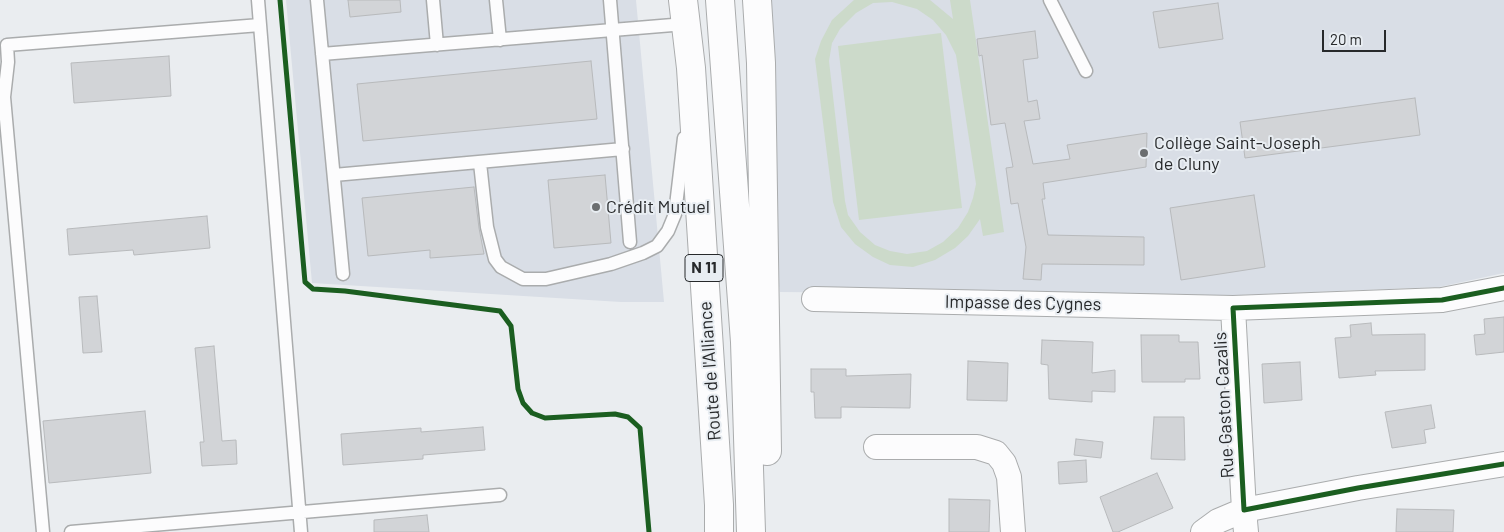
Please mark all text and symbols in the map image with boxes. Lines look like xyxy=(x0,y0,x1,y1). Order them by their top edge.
scale bar xyxy=(1324,20,1388,52)
text: 20 m xyxy=(1330,30,1362,48)
place label: Collège Saint-Joseph de Cluny xyxy=(1154,132,1321,174)
marker: Collège Saint-Joseph de Cluny xyxy=(1138,147,1150,159)
place label: Crédit Mutuel xyxy=(606,196,710,218)
marker: Crédit Mutuel xyxy=(590,201,602,213)
road number: N 11 xyxy=(685,254,723,282)
street label: Impasse des Cygnes xyxy=(945,291,1101,315)
street label: Route de l'Alliance xyxy=(694,301,726,441)
street label: Rue Gaston Cazalis xyxy=(1209,331,1239,479)

